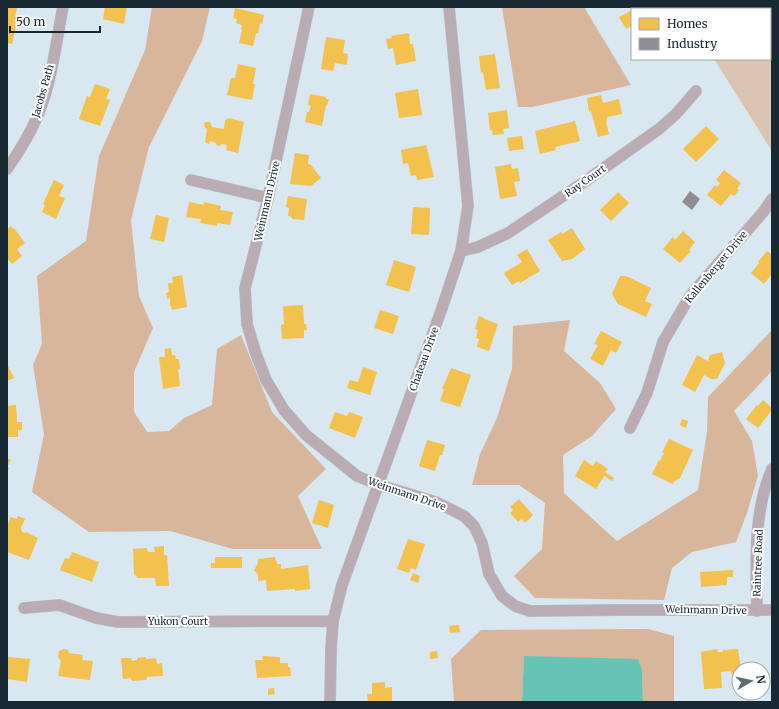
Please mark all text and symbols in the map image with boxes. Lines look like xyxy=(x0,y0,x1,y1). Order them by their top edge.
scale bar xyxy=(10,8,100,34)
legend xyxy=(631,8,771,60)
text: 50 m xyxy=(16,14,45,29)
text: Homes xyxy=(667,16,708,31)
text: Industry xyxy=(667,36,717,51)
street label: Jacobs Path xyxy=(29,62,57,120)
street label: Weinmann Drive xyxy=(251,160,282,243)
street label: Ray Court xyxy=(562,162,608,200)
street label: Kallenberger Drive xyxy=(682,228,750,306)
street label: Chateau Drive xyxy=(406,325,442,393)
street label: Weinmann Drive xyxy=(365,474,448,513)
street label: Raintree Road xyxy=(750,529,766,597)
street label: Weinmann Drive xyxy=(664,603,747,617)
street label: Yukon Court xyxy=(147,615,208,628)
north arrow xyxy=(731,661,771,701)
text: N xyxy=(753,674,769,685)

